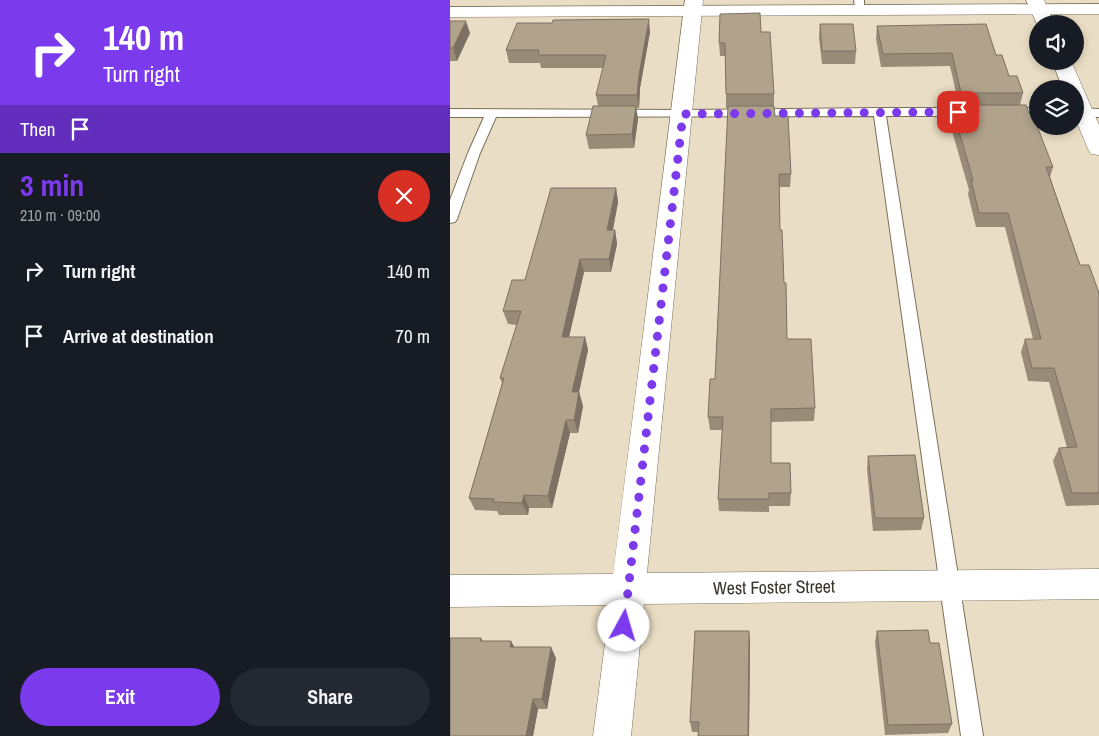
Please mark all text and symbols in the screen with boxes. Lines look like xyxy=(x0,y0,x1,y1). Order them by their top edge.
text: 140 m xyxy=(103,14,184,61)
map controls xyxy=(1029,15,1084,135)
button: sound xyxy=(1029,15,1084,70)
icon: right xyxy=(20,20,85,85)
text: Turn right xyxy=(103,59,180,89)
button: layers xyxy=(1029,80,1084,135)
pin xyxy=(937,91,979,133)
icon: arrive xyxy=(944,98,972,126)
icon: arrive xyxy=(66,115,94,143)
text: Then xyxy=(20,116,56,142)
text: 3 min xyxy=(20,165,84,205)
button: close xyxy=(378,170,430,222)
text: 210 m · 09:00 xyxy=(20,204,100,226)
icon: right xyxy=(20,257,48,285)
text: Turn right xyxy=(63,258,135,284)
text: 140 m xyxy=(387,258,430,284)
icon: arrive xyxy=(20,322,48,350)
text: Arrive at destination xyxy=(63,323,214,349)
text: 70 m xyxy=(395,323,430,349)
street label: West Foster Street xyxy=(713,573,835,601)
position arrow xyxy=(597,599,649,651)
button: Exit xyxy=(20,668,220,726)
button: Share xyxy=(230,668,430,726)

